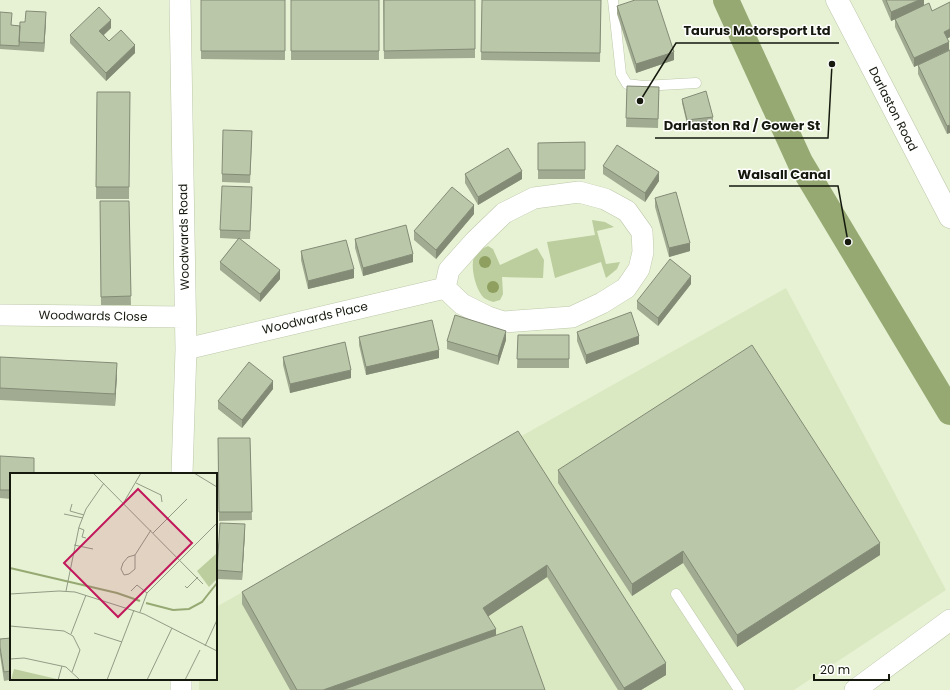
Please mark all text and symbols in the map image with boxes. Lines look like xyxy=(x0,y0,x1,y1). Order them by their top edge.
callout: Taurus Motorsport Ltd xyxy=(676,18,839,43)
text: Taurus Motorsport Ltd xyxy=(683,21,831,40)
street label: Darlaston Road xyxy=(865,64,922,154)
callout: Darlaston Rd / Gower St xyxy=(655,113,828,138)
text: Darlaston Rd / Gower St xyxy=(664,116,820,135)
callout: Walsall Canal xyxy=(729,161,838,186)
text: Walsall Canal xyxy=(737,165,831,184)
street label: Woodwards Road xyxy=(174,184,193,290)
street label: Woodwards Place xyxy=(260,297,369,338)
street label: Woodwards Close xyxy=(38,306,148,325)
inset map xyxy=(10,473,217,680)
scale bar xyxy=(814,656,889,682)
text: 20 m xyxy=(820,661,850,678)

